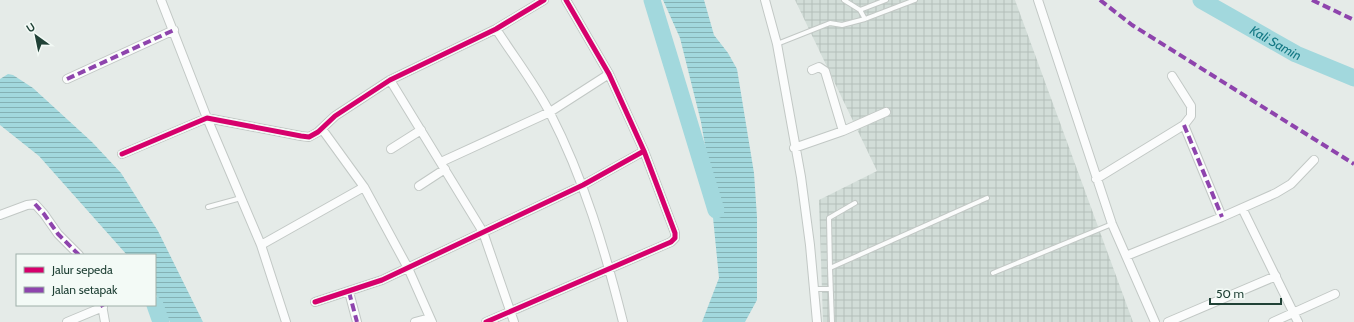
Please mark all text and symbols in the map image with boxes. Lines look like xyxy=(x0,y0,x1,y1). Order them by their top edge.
north arrow xyxy=(16,16,56,56)
text: U xyxy=(23,20,38,36)
water label: Kali Samin xyxy=(1247,22,1304,63)
legend xyxy=(16,254,156,306)
text: Jalur sepeda xyxy=(51,262,113,277)
scale bar xyxy=(1210,280,1281,306)
text: Jalan setapak xyxy=(51,282,118,297)
text: 50 m xyxy=(1216,286,1244,301)

